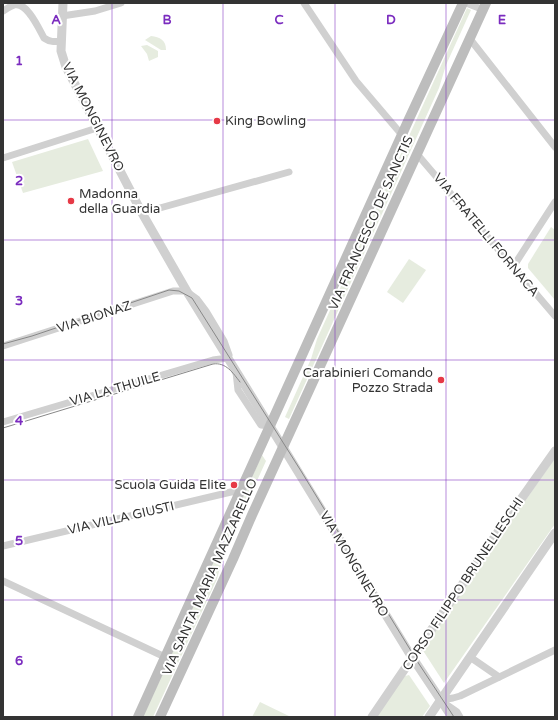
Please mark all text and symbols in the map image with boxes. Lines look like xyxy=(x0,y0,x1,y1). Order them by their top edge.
text: A xyxy=(51,12,61,28)
text: B xyxy=(162,12,172,28)
text: C xyxy=(274,12,284,28)
text: D xyxy=(386,12,396,28)
text: E xyxy=(498,12,506,28)
text: 1 xyxy=(15,53,23,69)
street label: VIA MONGINEVRO xyxy=(59,60,127,174)
place label: King Bowling xyxy=(225,113,306,129)
marker: King Bowling xyxy=(212,116,222,126)
street label: VIA FRANCESCO DE SANCTIS xyxy=(325,133,417,313)
street label: VIA FRATELLI FORNACA xyxy=(430,170,543,300)
text: 2 xyxy=(15,173,23,189)
place label: Madonna della Guardia xyxy=(79,186,160,217)
marker: Madonna della Guardia xyxy=(66,196,76,206)
text: 3 xyxy=(15,293,23,309)
street label: VIA BIONAZ xyxy=(55,297,133,337)
place label: Carabinieri Comando Pozzo Strada xyxy=(303,365,433,396)
street label: VIA LA THUILE xyxy=(68,368,162,410)
marker: Carabinieri Comando Pozzo Strada xyxy=(436,375,446,385)
text: 4 xyxy=(15,413,24,429)
street label: VIA SANTA MARIA MAZZARELLO xyxy=(159,476,261,678)
place label: Scuola Guida Elite xyxy=(114,477,226,493)
marker: Scuola Guida Elite xyxy=(229,480,239,490)
street label: CORSO FILIPPO BRUNELLESCHI xyxy=(399,494,527,674)
street label: VIA VILLA GIUSTI xyxy=(66,498,176,538)
street label: VIA MONGINEVRO xyxy=(316,508,392,620)
text: 5 xyxy=(15,533,23,549)
text: 6 xyxy=(15,653,23,669)

